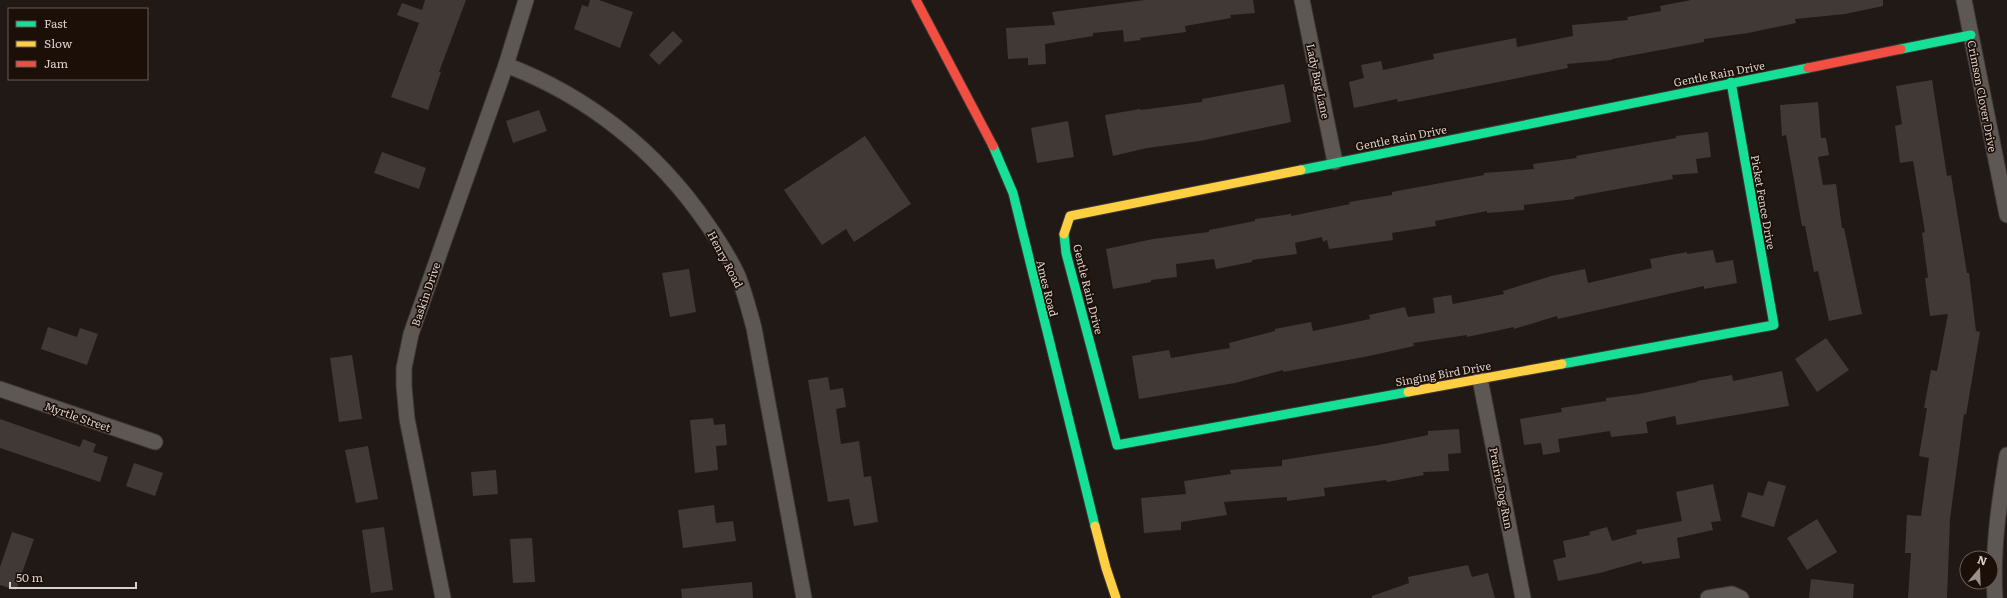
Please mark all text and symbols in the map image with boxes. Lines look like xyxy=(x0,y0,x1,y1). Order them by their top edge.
legend xyxy=(8,8,148,80)
text: Fast xyxy=(44,14,68,32)
text: Slow xyxy=(44,34,73,52)
street label: Crimson Clover Drive xyxy=(1964,39,2002,154)
street label: Lady Bug Lane xyxy=(1303,42,1335,120)
text: Jam xyxy=(44,54,69,72)
street label: Gentle Rain Drive xyxy=(1672,56,1766,90)
street label: Gentle Rain Drive xyxy=(1354,120,1448,154)
street label: Picket Fence Drive xyxy=(1748,153,1780,251)
street label: Henry Road xyxy=(704,228,748,290)
street label: Gentle Rain Drive xyxy=(1070,242,1108,336)
street label: Ames Road xyxy=(1033,258,1063,318)
street label: Baskin Drive xyxy=(407,260,444,328)
street label: Singing Bird Drive xyxy=(1394,357,1492,389)
street label: Myrtle Street xyxy=(43,397,114,435)
street label: Prairie Dog Run xyxy=(1486,446,1518,530)
north arrow xyxy=(1959,550,1999,590)
text: N xyxy=(1976,551,1990,569)
scale bar xyxy=(10,564,136,590)
text: 50 m xyxy=(16,568,43,586)

